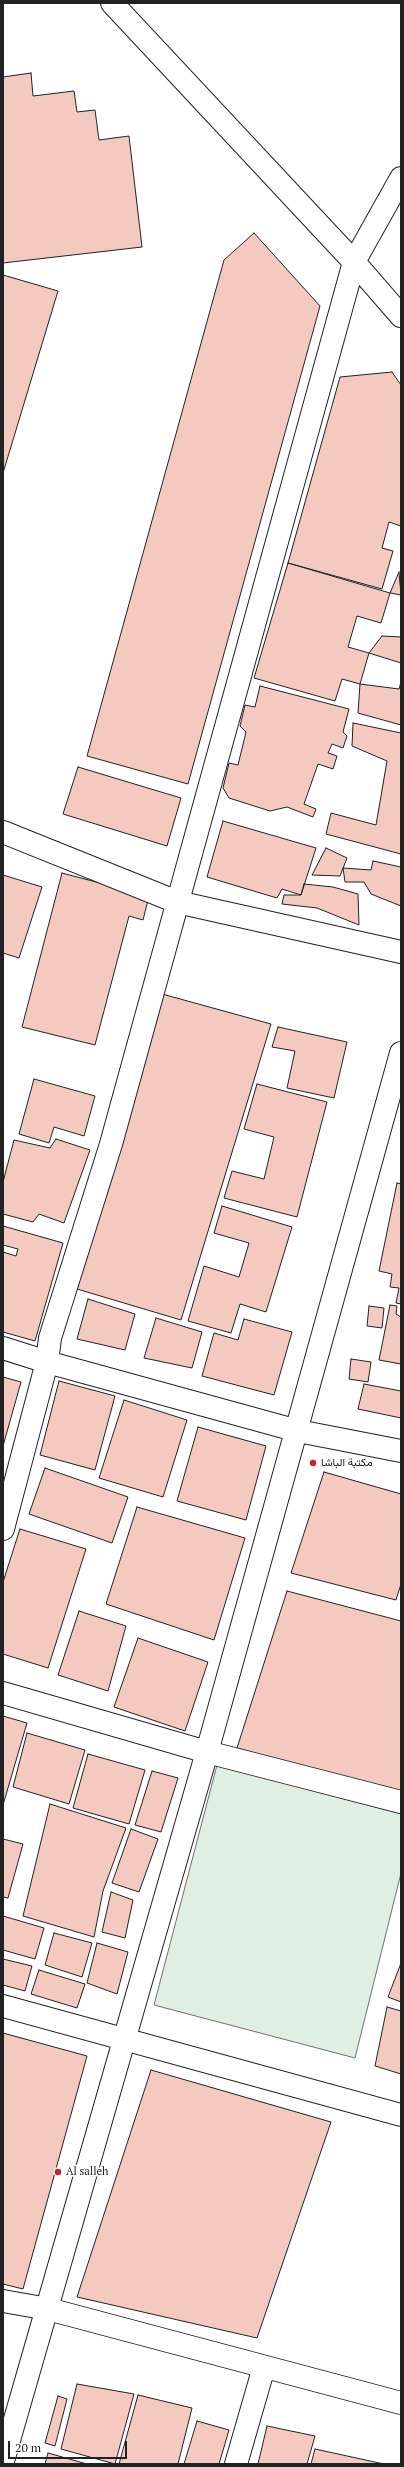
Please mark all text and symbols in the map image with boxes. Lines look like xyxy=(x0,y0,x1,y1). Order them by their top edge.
place label: مكتبة الباشا xyxy=(321,1456,373,1470)
marker: مكتبة الباشا xyxy=(308,1458,318,1468)
place label: Al salleh xyxy=(66,2165,108,2179)
marker: Al salleh xyxy=(53,2167,63,2177)
scale bar xyxy=(10,2433,129,2459)
text: 20 m xyxy=(15,2440,41,2455)

